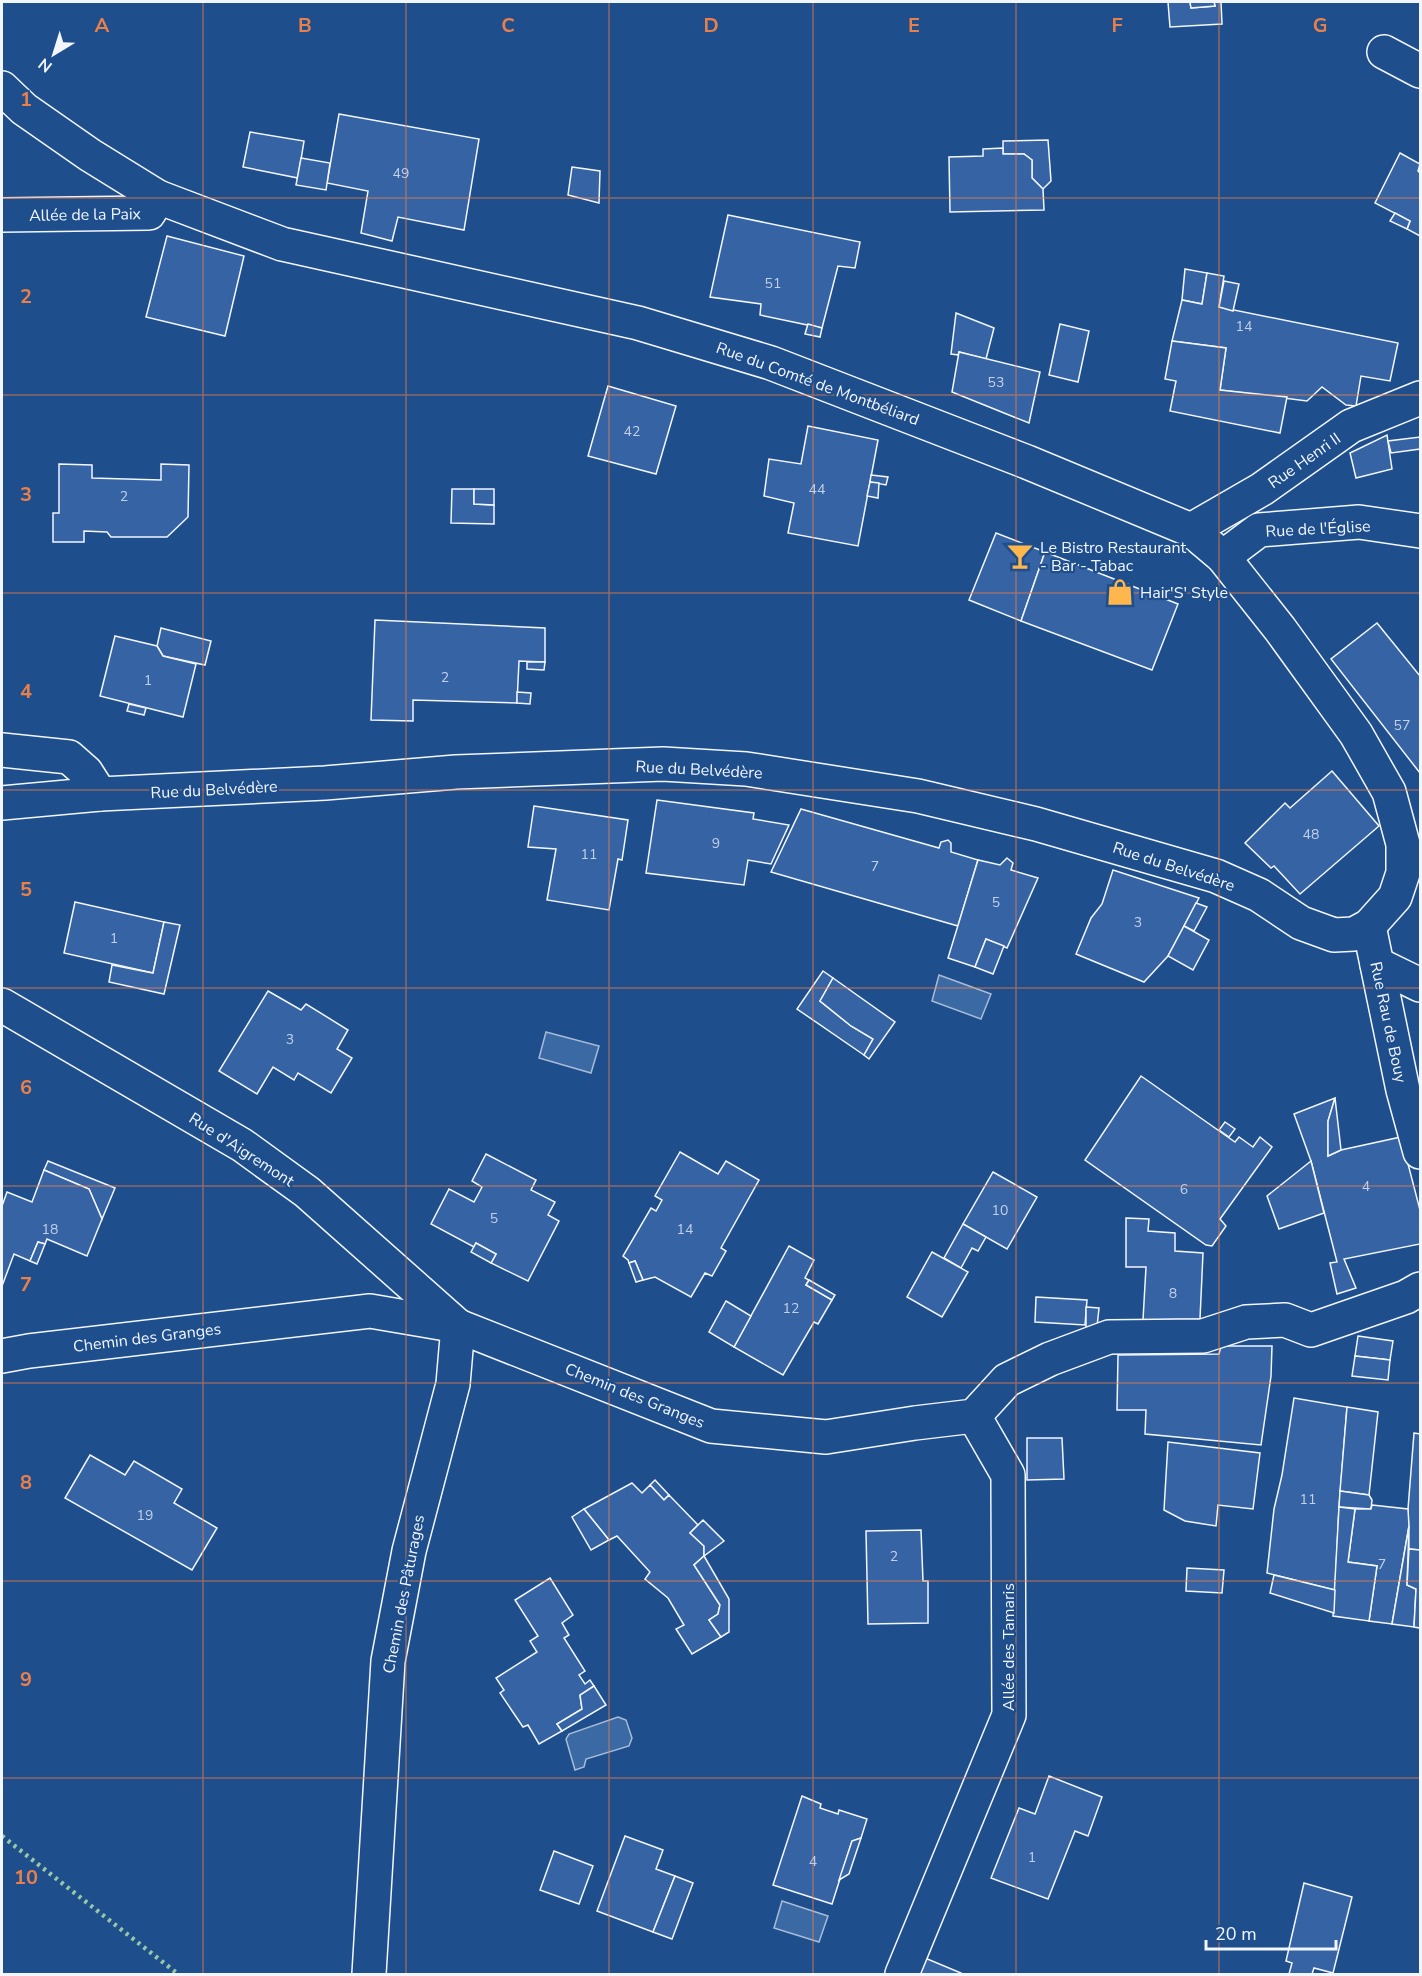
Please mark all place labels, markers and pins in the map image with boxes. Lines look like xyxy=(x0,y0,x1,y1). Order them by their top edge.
place label: Le Bistro Restaurant - Bar - Tabac xyxy=(1040,537,1187,577)
bar icon: Le Bistro Restaurant - Bar - Tabac xyxy=(1005,541,1035,571)
shop icon: Hair'S' Style xyxy=(1105,577,1135,607)
place label: Hair'S' Style xyxy=(1140,582,1228,604)

